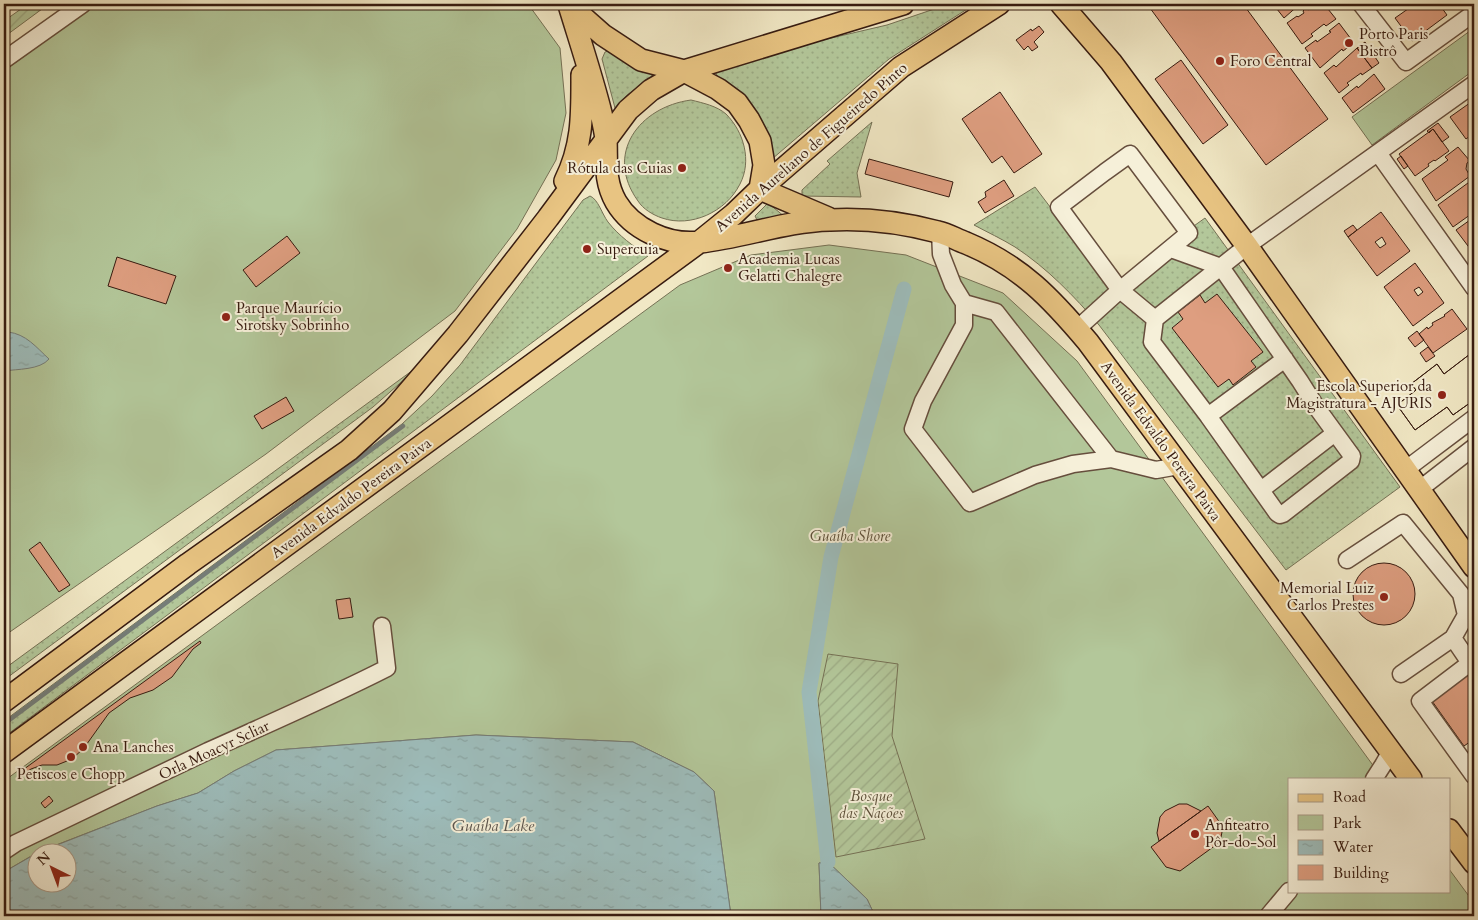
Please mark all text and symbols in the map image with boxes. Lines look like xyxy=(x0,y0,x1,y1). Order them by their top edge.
place label: Porto Paris Bistrô xyxy=(1359,24,1428,61)
marker: Porto Paris Bistrô xyxy=(1343,37,1355,49)
place label: Foro Central xyxy=(1230,51,1312,71)
marker: Foro Central xyxy=(1214,55,1226,67)
street label: Avenida Aureliano de Figueiredo Pinto xyxy=(711,58,911,236)
place label: Rótula das Cuias xyxy=(567,158,672,178)
marker: Rótula das Cuias xyxy=(676,162,688,174)
place label: Supercuia xyxy=(597,239,659,259)
marker: Supercuia xyxy=(581,243,593,255)
place label: Academia Lucas Gelatti Chalegre xyxy=(738,249,842,286)
marker: Academia Lucas Gelatti Chalegre xyxy=(722,262,734,274)
place label: Parque Maurício Sirotsky Sobrinho xyxy=(236,298,349,335)
marker: Parque Maurício Sirotsky Sobrinho xyxy=(220,311,232,323)
street label: Avenida Edvaldo Pereira Paiva xyxy=(1096,357,1226,526)
place label: Escola Superior da Magistratura - AJURIS xyxy=(1286,376,1433,413)
marker: Escola Superior da Magistratura - AJURIS xyxy=(1436,389,1448,401)
street label: Avenida Edvaldo Pereira Paiva xyxy=(267,433,436,563)
park label: Guaíba Shore xyxy=(810,526,891,546)
place label: Memorial Luiz Carlos Prestes xyxy=(1280,578,1374,615)
marker: Memorial Luiz Carlos Prestes xyxy=(1378,591,1390,603)
street label: Orla Moacyr Scliar xyxy=(155,715,273,784)
place label: Ana Lanches xyxy=(93,737,174,757)
marker: Ana Lanches xyxy=(77,741,89,753)
marker: Petiscos e Chopp xyxy=(65,751,77,763)
place label: Petiscos e Chopp xyxy=(17,764,125,784)
legend xyxy=(1288,778,1450,892)
park label: Bosque das Nações xyxy=(839,786,903,823)
text: Road xyxy=(1333,787,1366,807)
text: Park xyxy=(1333,813,1362,833)
water label: Guaíba Lake xyxy=(452,815,535,837)
place label: Anfiteatro Pôr-do-Sol xyxy=(1205,815,1277,852)
marker: Anfiteatro Pôr-do-Sol xyxy=(1189,828,1201,840)
text: Water xyxy=(1332,837,1374,857)
north arrow xyxy=(28,842,78,892)
text: N xyxy=(33,848,55,870)
text: Building xyxy=(1333,863,1389,883)

